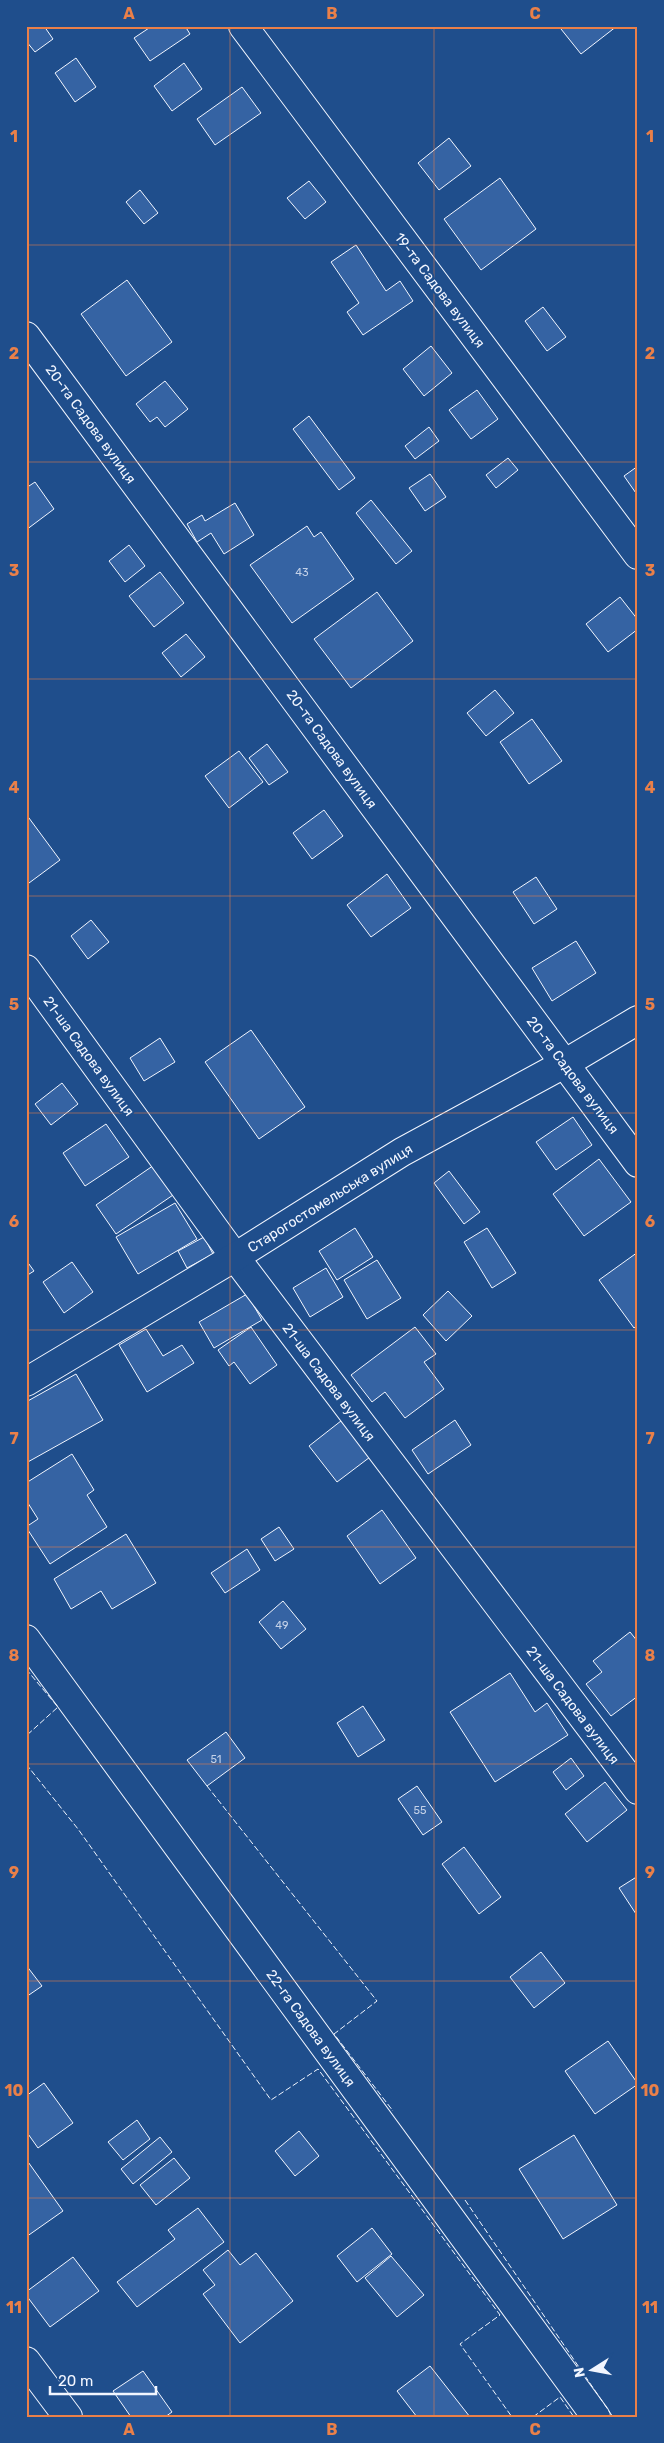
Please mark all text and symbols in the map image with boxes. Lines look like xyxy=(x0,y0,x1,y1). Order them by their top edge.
text: A xyxy=(123,4,135,23)
text: B xyxy=(326,4,338,23)
text: C xyxy=(529,4,541,23)
text: 1 xyxy=(10,127,18,146)
text: 1 xyxy=(646,127,654,146)
street label: 19-та Садова вулиця xyxy=(391,229,488,351)
text: 2 xyxy=(9,344,19,363)
text: 2 xyxy=(645,344,655,363)
street label: 20-та Садова вулиця xyxy=(42,362,139,487)
text: 3 xyxy=(9,561,19,580)
text: 3 xyxy=(645,561,655,580)
house number: 43 xyxy=(295,566,309,579)
street label: 20-та Садова вулиця xyxy=(283,687,380,812)
text: 4 xyxy=(9,778,20,797)
text: 4 xyxy=(645,778,656,797)
street label: 21-ша Садова вулиця xyxy=(39,993,138,1119)
text: 5 xyxy=(9,995,19,1014)
text: 5 xyxy=(645,995,655,1014)
street label: 20-та Садова вулиця xyxy=(523,1013,622,1137)
street label: Старогостомельська вулиця xyxy=(245,1141,416,1256)
text: 6 xyxy=(9,1212,19,1231)
text: 6 xyxy=(645,1212,655,1231)
street label: 21-ша Садова вулиця xyxy=(279,1320,379,1445)
text: 7 xyxy=(9,1429,19,1448)
text: 7 xyxy=(645,1429,655,1448)
house number: 49 xyxy=(275,1619,289,1632)
street label: 21-ша Садова вулиця xyxy=(523,1643,623,1768)
text: 8 xyxy=(9,1646,20,1665)
text: 8 xyxy=(645,1646,656,1665)
house number: 51 xyxy=(210,1753,222,1766)
house number: 55 xyxy=(413,1804,427,1817)
text: 9 xyxy=(9,1863,19,1882)
text: 9 xyxy=(645,1863,655,1882)
street label: 22-га Садова вулиця xyxy=(262,1966,359,2090)
text: 10 xyxy=(5,2081,24,2100)
text: 10 xyxy=(641,2081,660,2100)
text: 11 xyxy=(6,2298,22,2317)
text: 11 xyxy=(642,2298,658,2317)
north arrow xyxy=(566,2346,616,2396)
scale bar xyxy=(50,2363,156,2395)
text: N xyxy=(570,2366,589,2379)
text: 20 m xyxy=(58,2372,93,2390)
text: A xyxy=(123,2420,135,2439)
text: B xyxy=(326,2420,338,2439)
text: C xyxy=(529,2420,541,2439)

